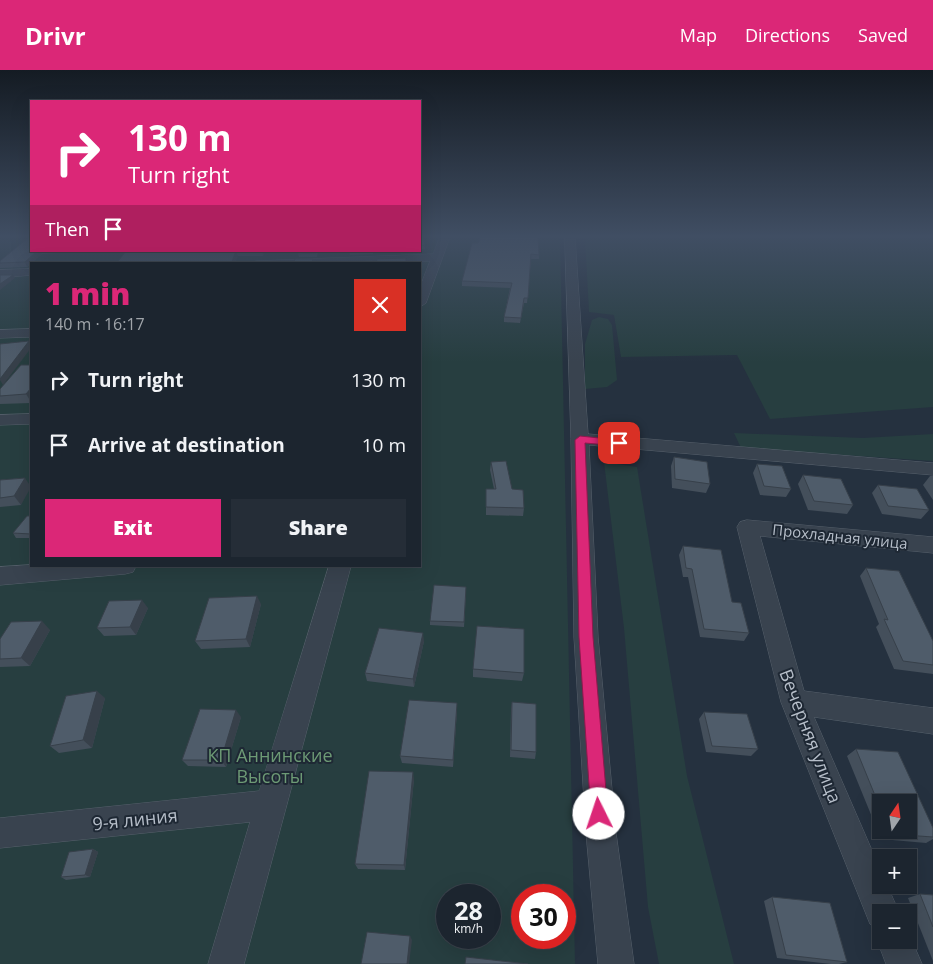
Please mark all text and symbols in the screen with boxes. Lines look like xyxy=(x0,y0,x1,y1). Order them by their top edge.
text: Drivr xyxy=(25,19,86,52)
text: Map xyxy=(680,23,717,47)
text: Directions xyxy=(745,23,830,47)
text: Saved xyxy=(858,23,908,47)
text: 130 m xyxy=(128,114,232,161)
icon: right xyxy=(45,120,110,185)
text: Turn right xyxy=(128,159,230,189)
icon: arrive xyxy=(99,215,127,243)
text: Then xyxy=(45,216,89,242)
text: 1 min xyxy=(45,273,130,314)
button: close xyxy=(354,279,406,331)
text: 140 m · 16:17 xyxy=(45,313,145,335)
icon: right xyxy=(45,366,73,394)
text: Turn right xyxy=(88,367,183,393)
text: 130 m xyxy=(351,367,406,393)
pin xyxy=(598,422,640,464)
icon: arrive xyxy=(605,429,633,457)
icon: arrive xyxy=(45,431,73,459)
text: Arrive at destination xyxy=(88,432,285,458)
text: 10 m xyxy=(362,432,406,458)
button: Exit xyxy=(45,499,221,557)
button: Share xyxy=(231,499,406,557)
street label: Прохладная улица xyxy=(771,519,909,553)
street label: Вечерняя улица xyxy=(774,666,848,806)
park label: КП Аннинские Высоты xyxy=(207,743,333,788)
position arrow xyxy=(572,787,624,839)
north arrow xyxy=(872,794,918,839)
map controls xyxy=(872,794,917,949)
street label: 9-я линия xyxy=(91,803,179,835)
button: + xyxy=(872,849,917,894)
speed limit sign: 30 xyxy=(511,884,576,949)
text: 28 xyxy=(454,893,483,927)
button: − xyxy=(872,904,917,949)
text: km/h xyxy=(454,920,483,937)

